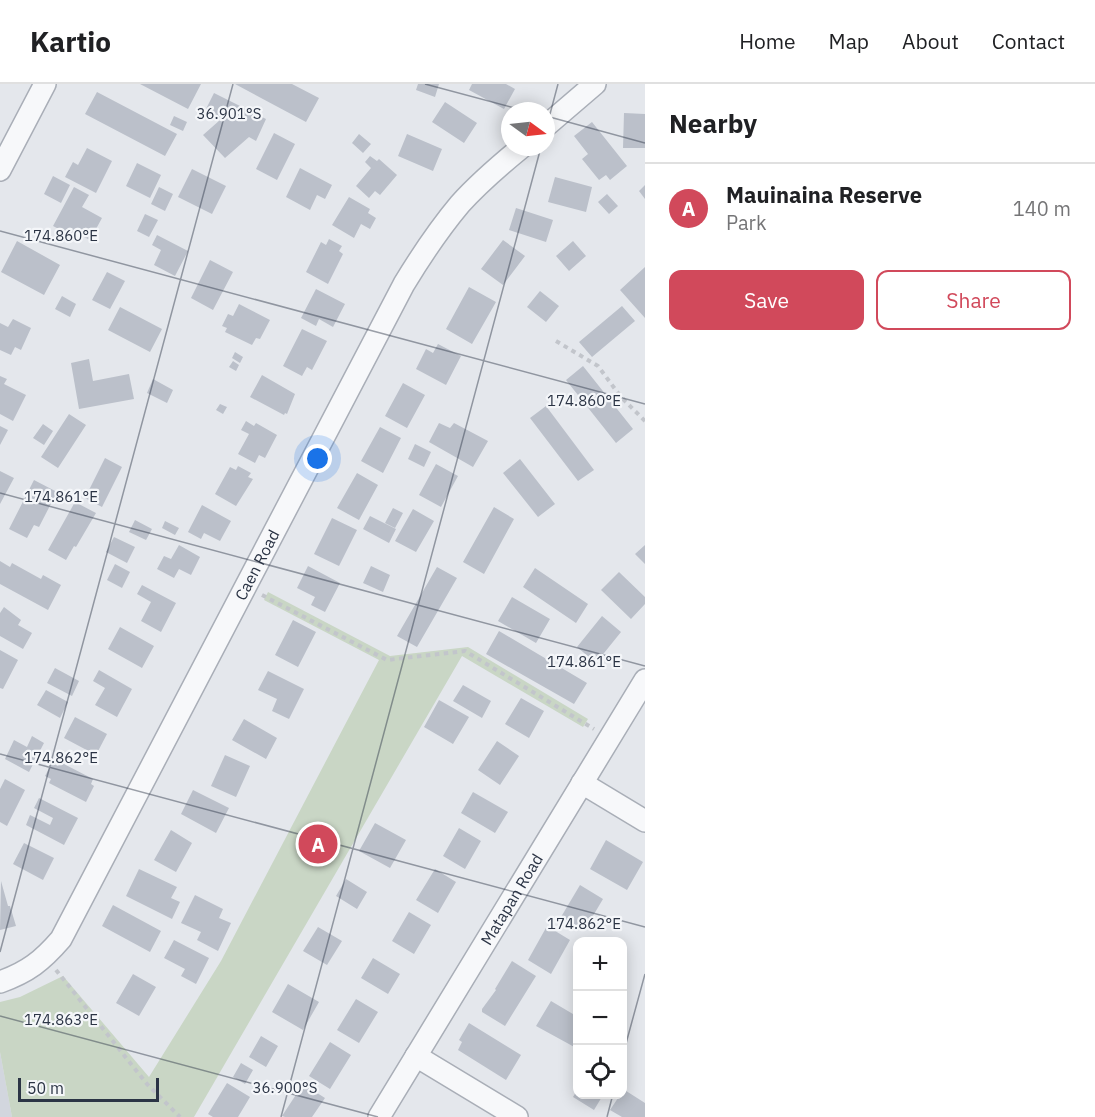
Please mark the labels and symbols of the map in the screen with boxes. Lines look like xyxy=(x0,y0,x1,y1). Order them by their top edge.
north arrow xyxy=(501,102,555,156)
text: 36.901°S xyxy=(197,104,261,123)
text: 174.860°E xyxy=(24,226,98,245)
text: 174.860°E xyxy=(547,391,621,410)
your location xyxy=(303,444,332,473)
text: 174.861°E xyxy=(24,487,98,506)
street label: Caen Road xyxy=(230,526,284,604)
text: 174.861°E xyxy=(547,652,621,671)
text: 174.862°E xyxy=(24,748,98,767)
pin: A xyxy=(298,822,338,867)
street label: Matapan Road xyxy=(476,850,547,948)
text: 174.862°E xyxy=(547,914,621,933)
text: 174.863°E xyxy=(24,1010,98,1029)
scale bar xyxy=(18,1075,159,1102)
text: 36.900°S xyxy=(253,1078,317,1097)

